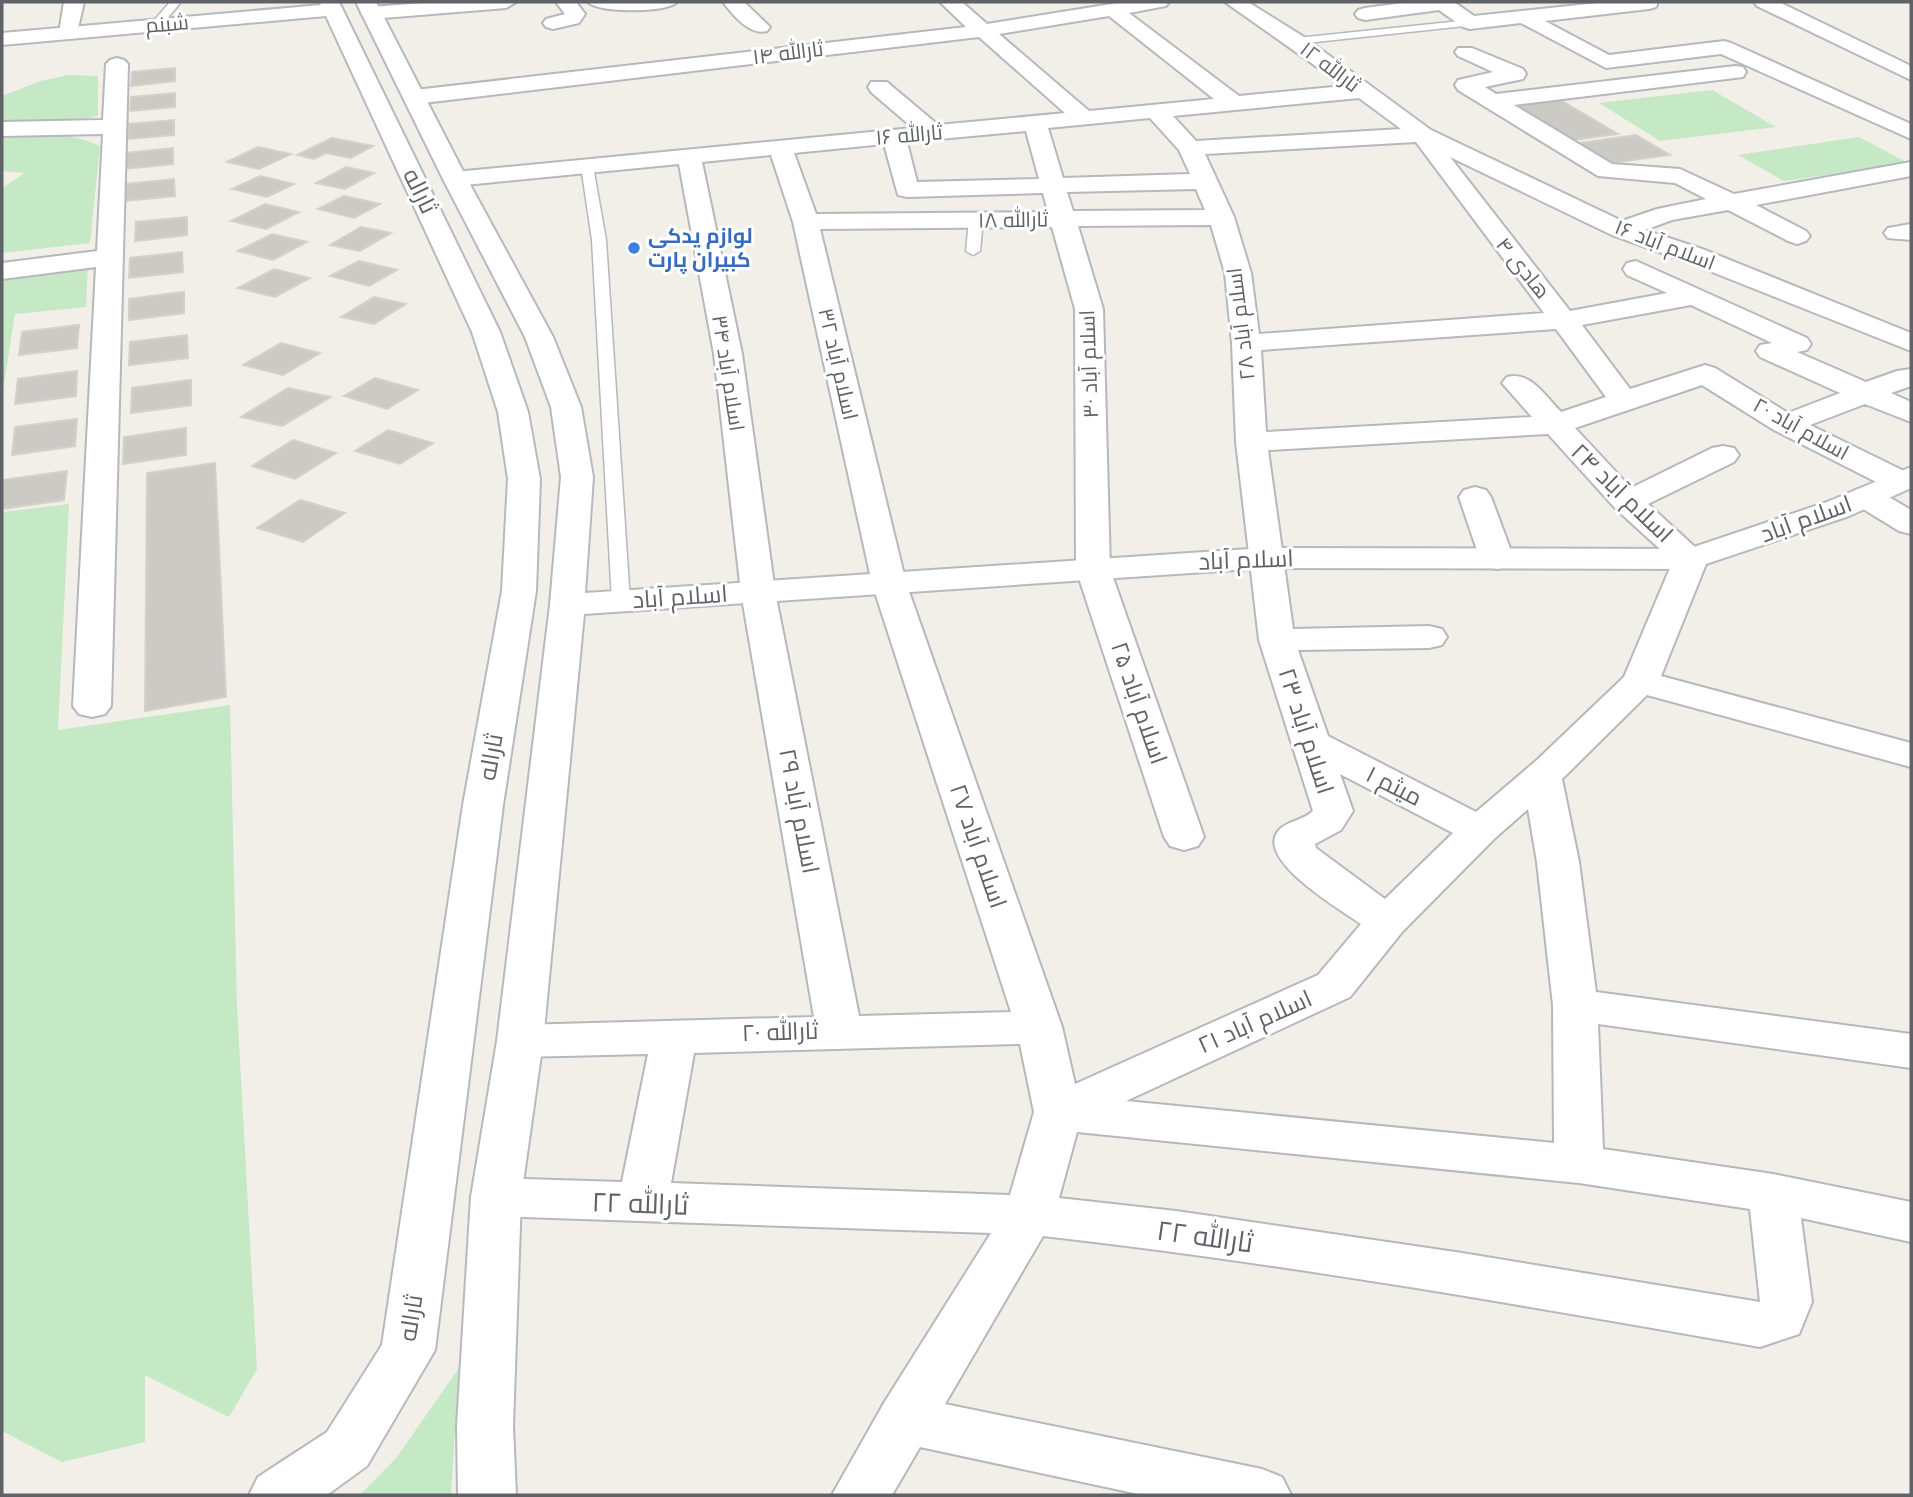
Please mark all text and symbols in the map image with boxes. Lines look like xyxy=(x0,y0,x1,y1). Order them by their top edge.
street label: شبنم xyxy=(144,8,190,40)
street label: ثارالله ۱۴ xyxy=(751,35,825,71)
street label: ثارالله ۱۲ xyxy=(1294,35,1366,99)
street label: ثارالله ۱۶ xyxy=(874,118,944,152)
street label: ثاراله xyxy=(396,163,445,219)
street label: ثارالله ۱۸ xyxy=(978,205,1049,235)
street label: اسلام آباد ۱۶ xyxy=(1611,213,1719,277)
place label: لوازم یدکی کبیران پارت xyxy=(648,222,753,275)
street label: هادی ۴ xyxy=(1490,231,1556,305)
marker: لوازم یدکی کبیران پارت xyxy=(626,240,642,256)
street label: اسلام آباد ۲۸ xyxy=(1220,266,1262,382)
street label: اسلام آباد ۳۲ xyxy=(812,305,864,423)
street label: اسلام آباد ۳۰ xyxy=(1073,309,1105,419)
street label: اسلام آباد ۳۴ xyxy=(705,313,751,433)
street label: اسلام آباد ۲۰ xyxy=(1748,391,1854,467)
street label: اسلام آباد ۲۴ xyxy=(1564,436,1680,550)
street label: اسلام آباد xyxy=(1756,488,1856,550)
street label: اسلام آباد xyxy=(1198,542,1294,578)
street label: اسلام آباد xyxy=(631,578,729,616)
street label: اسلام آباد ۲۵ xyxy=(1103,638,1175,768)
street label: اسلام آباد ۲۳ xyxy=(1271,664,1341,798)
street label: ثاراله xyxy=(471,731,510,783)
street label: اسلام آباد ۲۹ xyxy=(771,746,827,876)
street label: میثم ۱ xyxy=(1360,758,1428,814)
street label: اسلام آباد ۲۷ xyxy=(942,780,1014,912)
street label: اسلام آباد ۲۱ xyxy=(1193,983,1317,1061)
street label: ثارالله ۲۰ xyxy=(741,1015,819,1048)
street label: ثارالله ۲۲ xyxy=(591,1183,690,1224)
street label: ثارالله ۲۲ xyxy=(1154,1211,1256,1262)
street label: ثاراله xyxy=(392,1292,430,1343)

